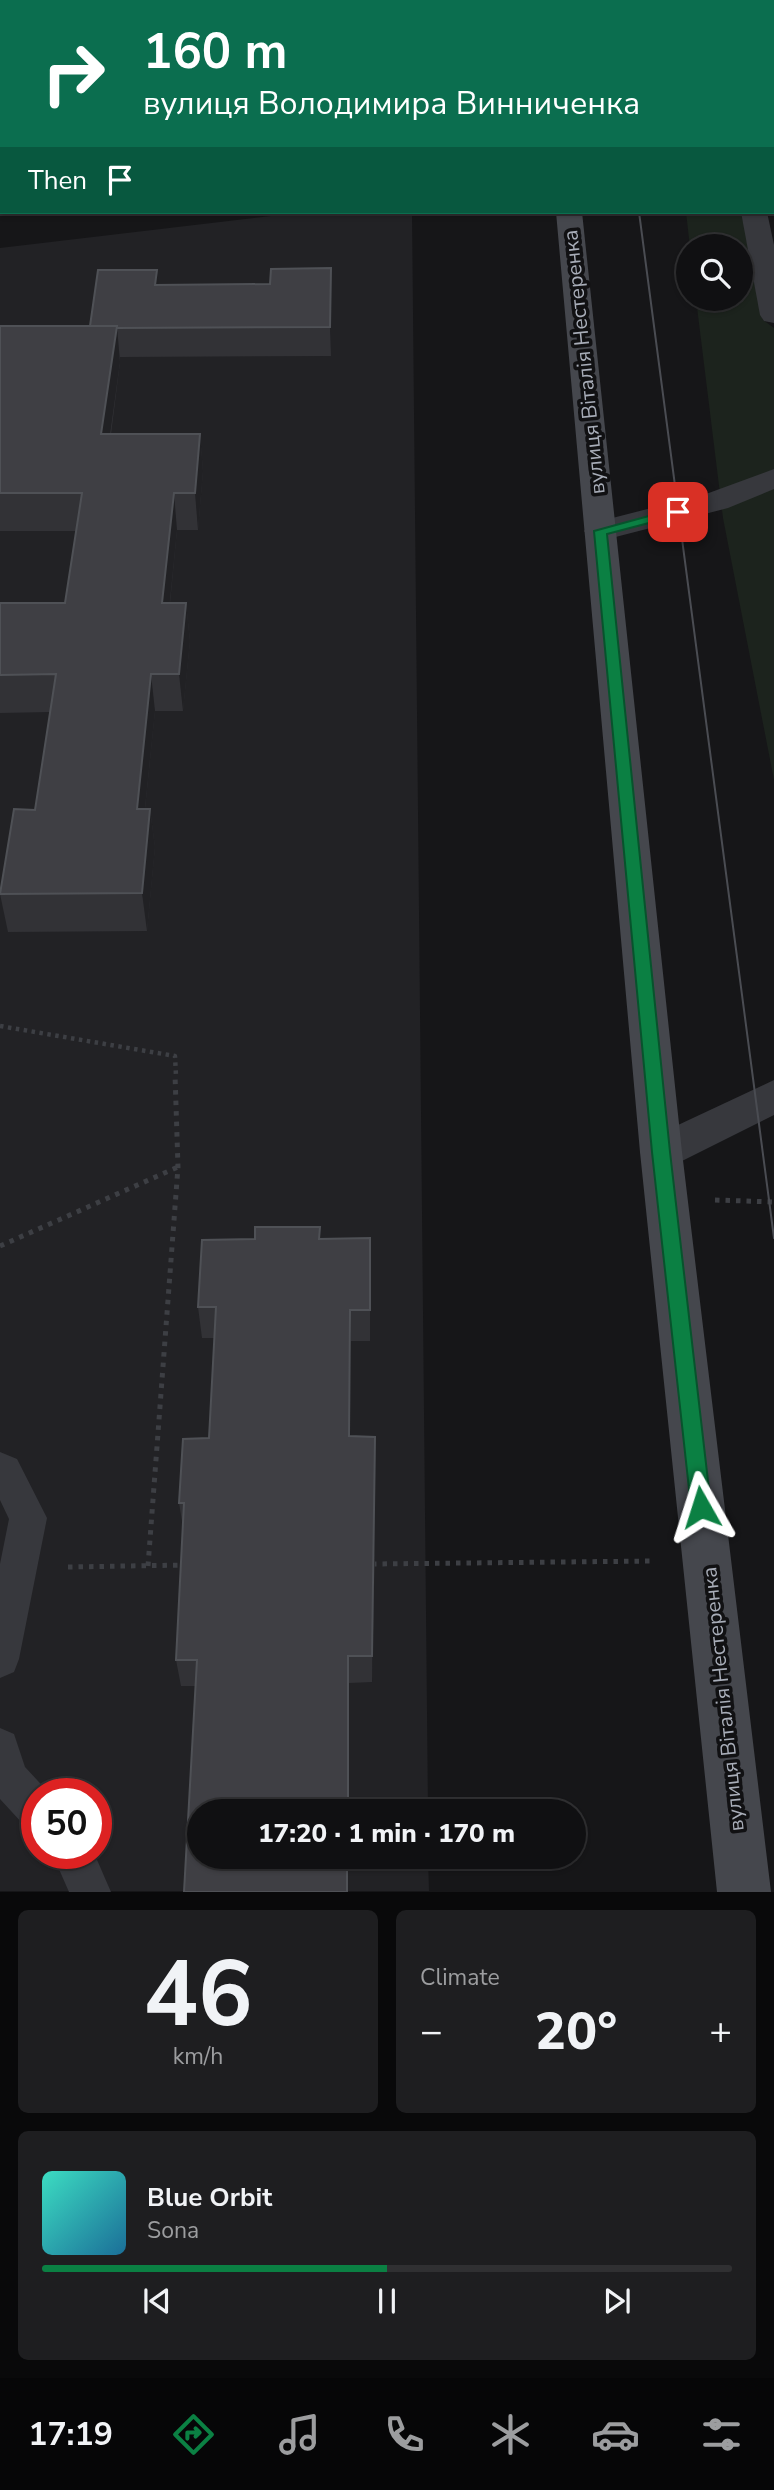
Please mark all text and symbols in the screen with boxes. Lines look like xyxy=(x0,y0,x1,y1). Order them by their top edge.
text: 160 m xyxy=(143,18,287,85)
icon: right xyxy=(28,28,119,119)
text: вулиця Володимира Винниченка xyxy=(143,82,640,125)
icon: arrive xyxy=(101,161,139,199)
text: Then xyxy=(28,163,87,198)
street label: вулиця Віталія Нестеренка xyxy=(556,228,612,496)
map controls xyxy=(676,234,753,311)
button: search xyxy=(676,234,753,311)
pin xyxy=(648,482,708,542)
icon: arrive xyxy=(659,493,697,531)
position arrow xyxy=(664,1470,738,1544)
street label: вулиця Віталія Нестеренка xyxy=(695,1565,751,1833)
speed limit sign: 50 xyxy=(21,1778,112,1869)
text: 17:20 · 1 min · 170 m xyxy=(258,1816,515,1851)
text: 46 xyxy=(143,1933,253,2057)
text: Climate xyxy=(420,1962,500,1993)
text: 20° xyxy=(535,1996,617,2067)
text: − xyxy=(420,2006,443,2057)
text: + xyxy=(709,2006,732,2057)
text: km/h xyxy=(173,2041,223,2072)
text: Blue Orbit xyxy=(147,2180,272,2215)
text: Sona xyxy=(147,2215,199,2246)
icon: previous xyxy=(138,2282,176,2320)
icon: pause xyxy=(368,2282,406,2320)
icon: next xyxy=(598,2282,636,2320)
icon: directions xyxy=(169,2410,218,2459)
icon: music xyxy=(275,2410,324,2459)
icon: phone xyxy=(380,2410,429,2459)
icon: climate xyxy=(486,2410,535,2459)
icon: car xyxy=(591,2410,640,2459)
icon: filters xyxy=(697,2410,746,2459)
text: 17:19 xyxy=(28,2413,113,2456)

